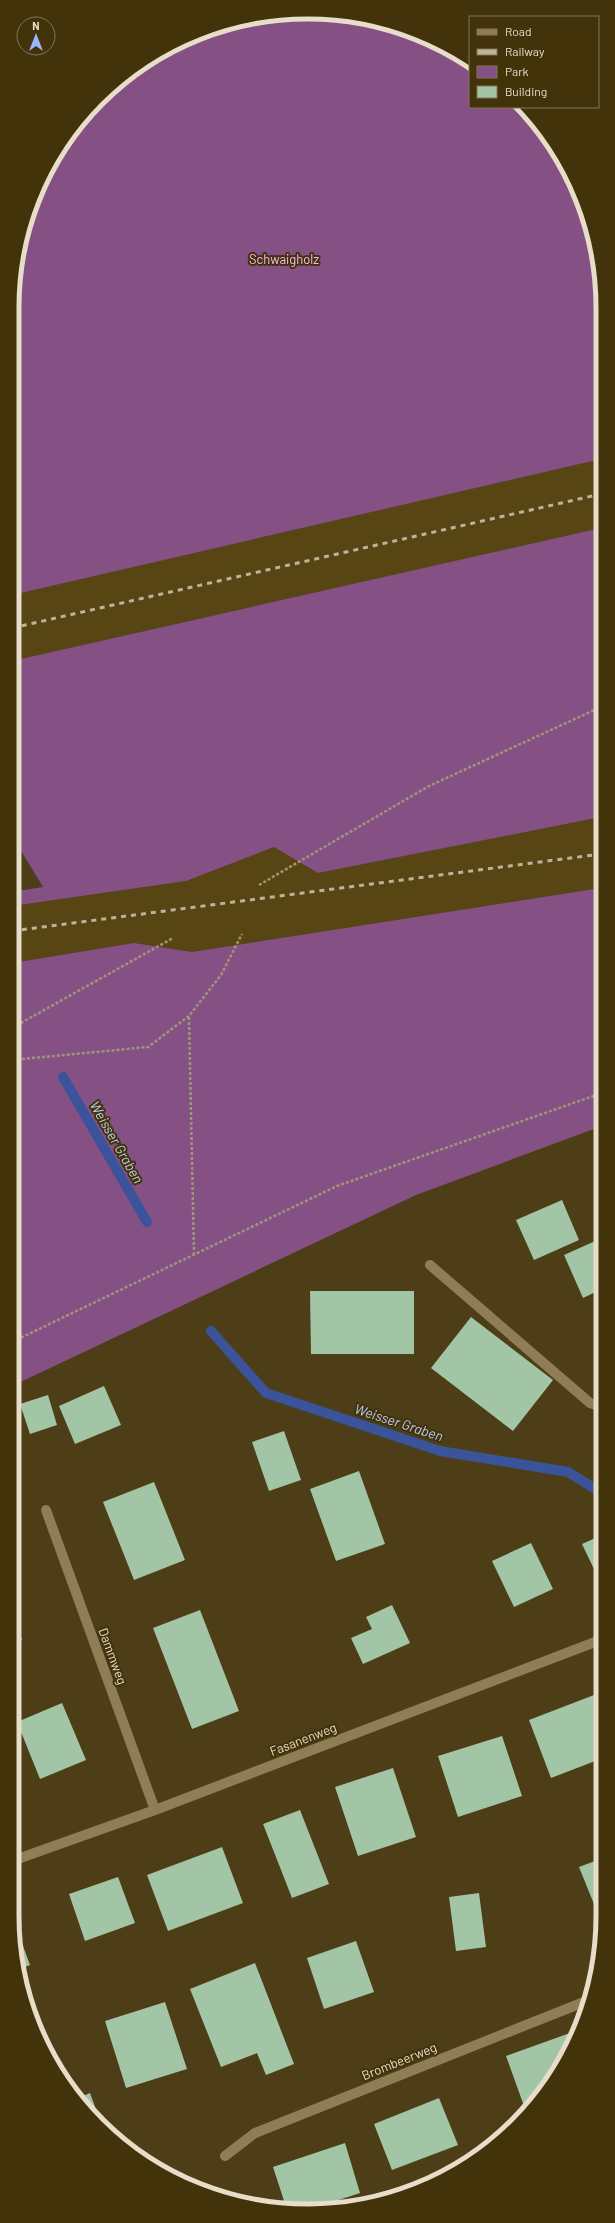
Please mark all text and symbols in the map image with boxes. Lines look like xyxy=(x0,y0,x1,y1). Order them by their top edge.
north arrow xyxy=(16,16,56,56)
legend xyxy=(469,16,599,108)
text: N xyxy=(32,19,40,32)
text: Road xyxy=(505,24,532,38)
text: Railway xyxy=(505,44,545,58)
text: Park xyxy=(505,64,529,78)
text: Building xyxy=(505,84,547,98)
park label: Schwaigholz xyxy=(249,251,319,267)
water label: Weisser Graben xyxy=(87,1098,147,1186)
water label: Weisser Graben xyxy=(353,1400,445,1444)
street label: Dammweg xyxy=(95,1626,131,1687)
street label: Fasanenweg xyxy=(267,1719,339,1759)
street label: Brombeerweg xyxy=(359,2039,439,2083)

